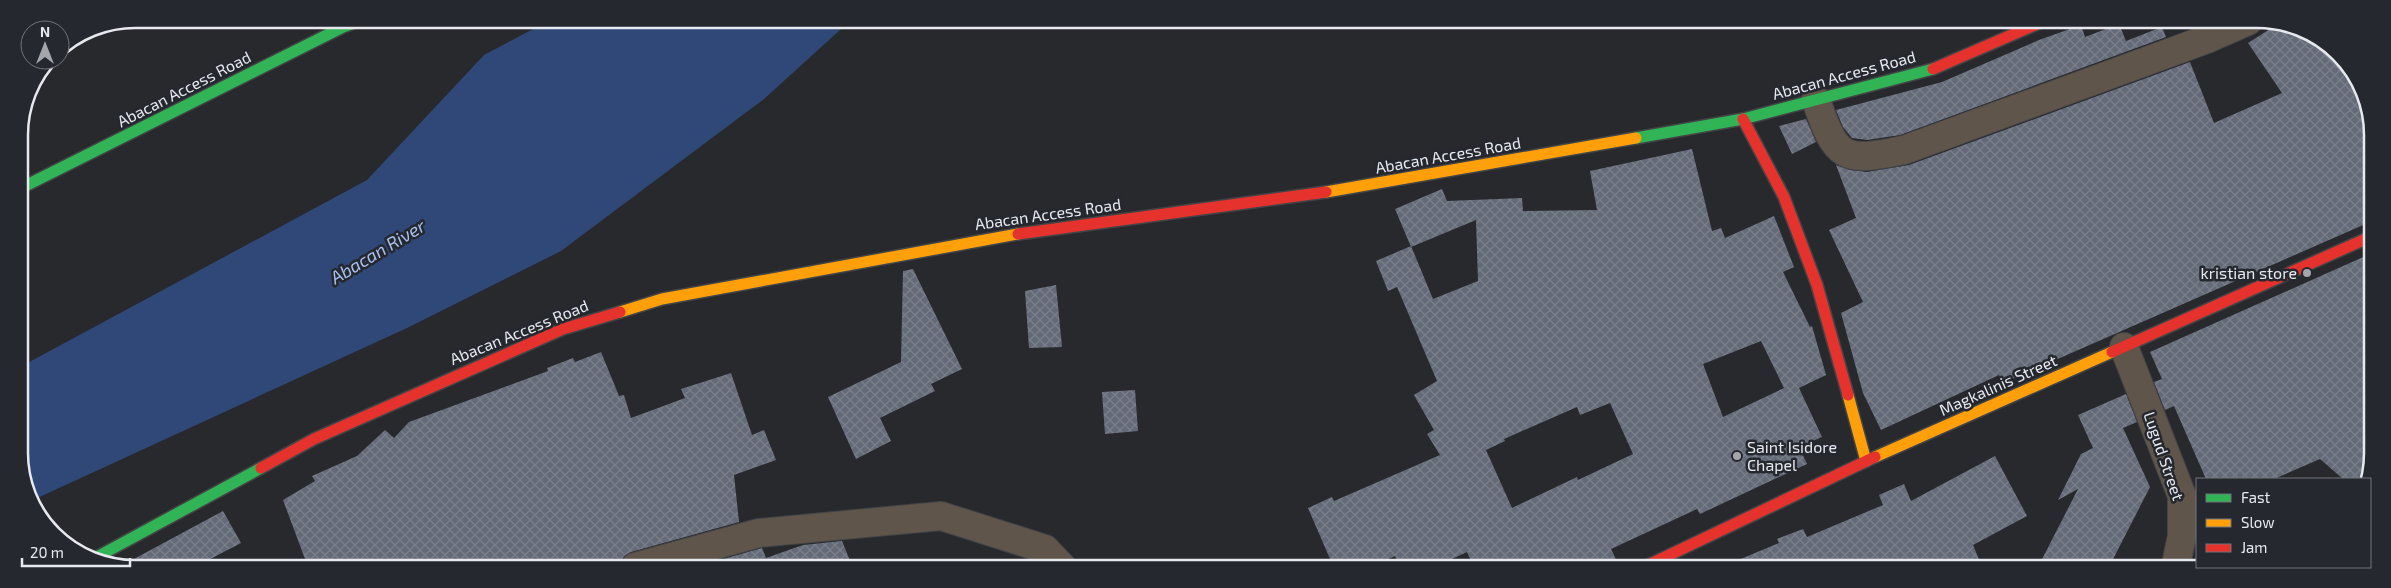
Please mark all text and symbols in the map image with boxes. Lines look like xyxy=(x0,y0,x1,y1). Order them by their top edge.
north arrow xyxy=(20,20,70,70)
text: N xyxy=(40,23,50,40)
street label: Abacan Access Road xyxy=(1770,46,1918,103)
street label: Abacan Access Road xyxy=(114,47,254,131)
street label: Abacan Access Road xyxy=(1374,132,1522,177)
street label: Abacan Access Road xyxy=(974,194,1122,233)
water label: Abacan River xyxy=(325,214,430,289)
place label: kristian store xyxy=(2201,263,2297,282)
marker: kristian store xyxy=(2301,267,2313,279)
street label: Abacan Access Road xyxy=(447,295,591,368)
street label: Magkalinis Street xyxy=(1936,350,2060,419)
street label: Lugud Street xyxy=(2140,409,2189,503)
place label: Saint Isidore Chapel xyxy=(1747,437,1837,474)
marker: Saint Isidore Chapel xyxy=(1731,450,1743,462)
legend xyxy=(2196,478,2371,568)
text: Fast xyxy=(2241,488,2271,506)
text: Slow xyxy=(2241,513,2275,531)
scale bar xyxy=(22,536,130,568)
text: Jam xyxy=(2241,538,2267,556)
text: 20 m xyxy=(30,543,64,561)

